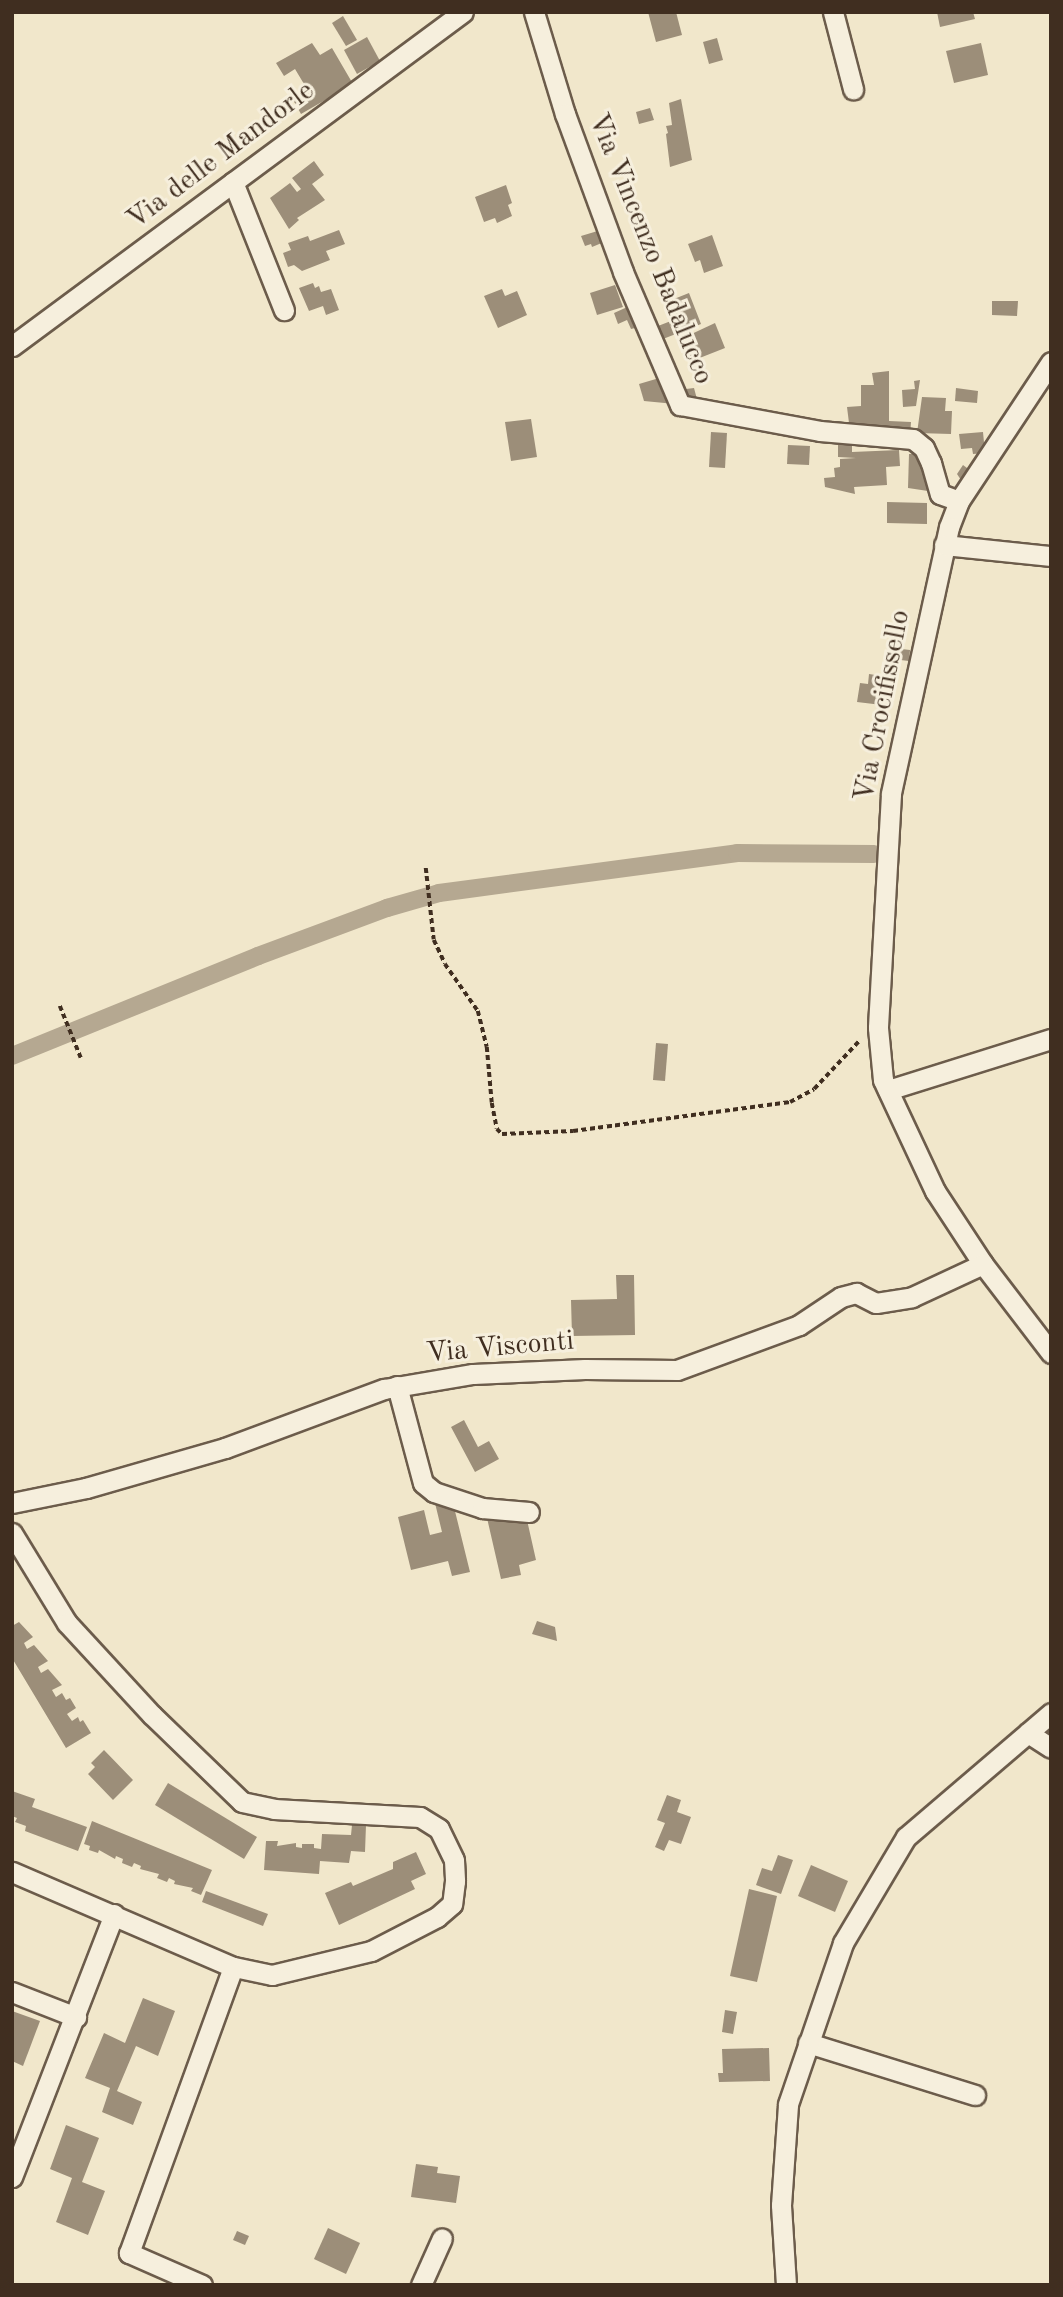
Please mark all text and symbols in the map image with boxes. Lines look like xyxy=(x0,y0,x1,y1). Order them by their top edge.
street label: Via delle Mandorle xyxy=(121,75,321,237)
street label: Via Vincenzo Badalucco xyxy=(580,109,720,389)
street label: Via Crocifissello xyxy=(848,607,918,805)
street label: Via Visconti xyxy=(425,1325,575,1371)

